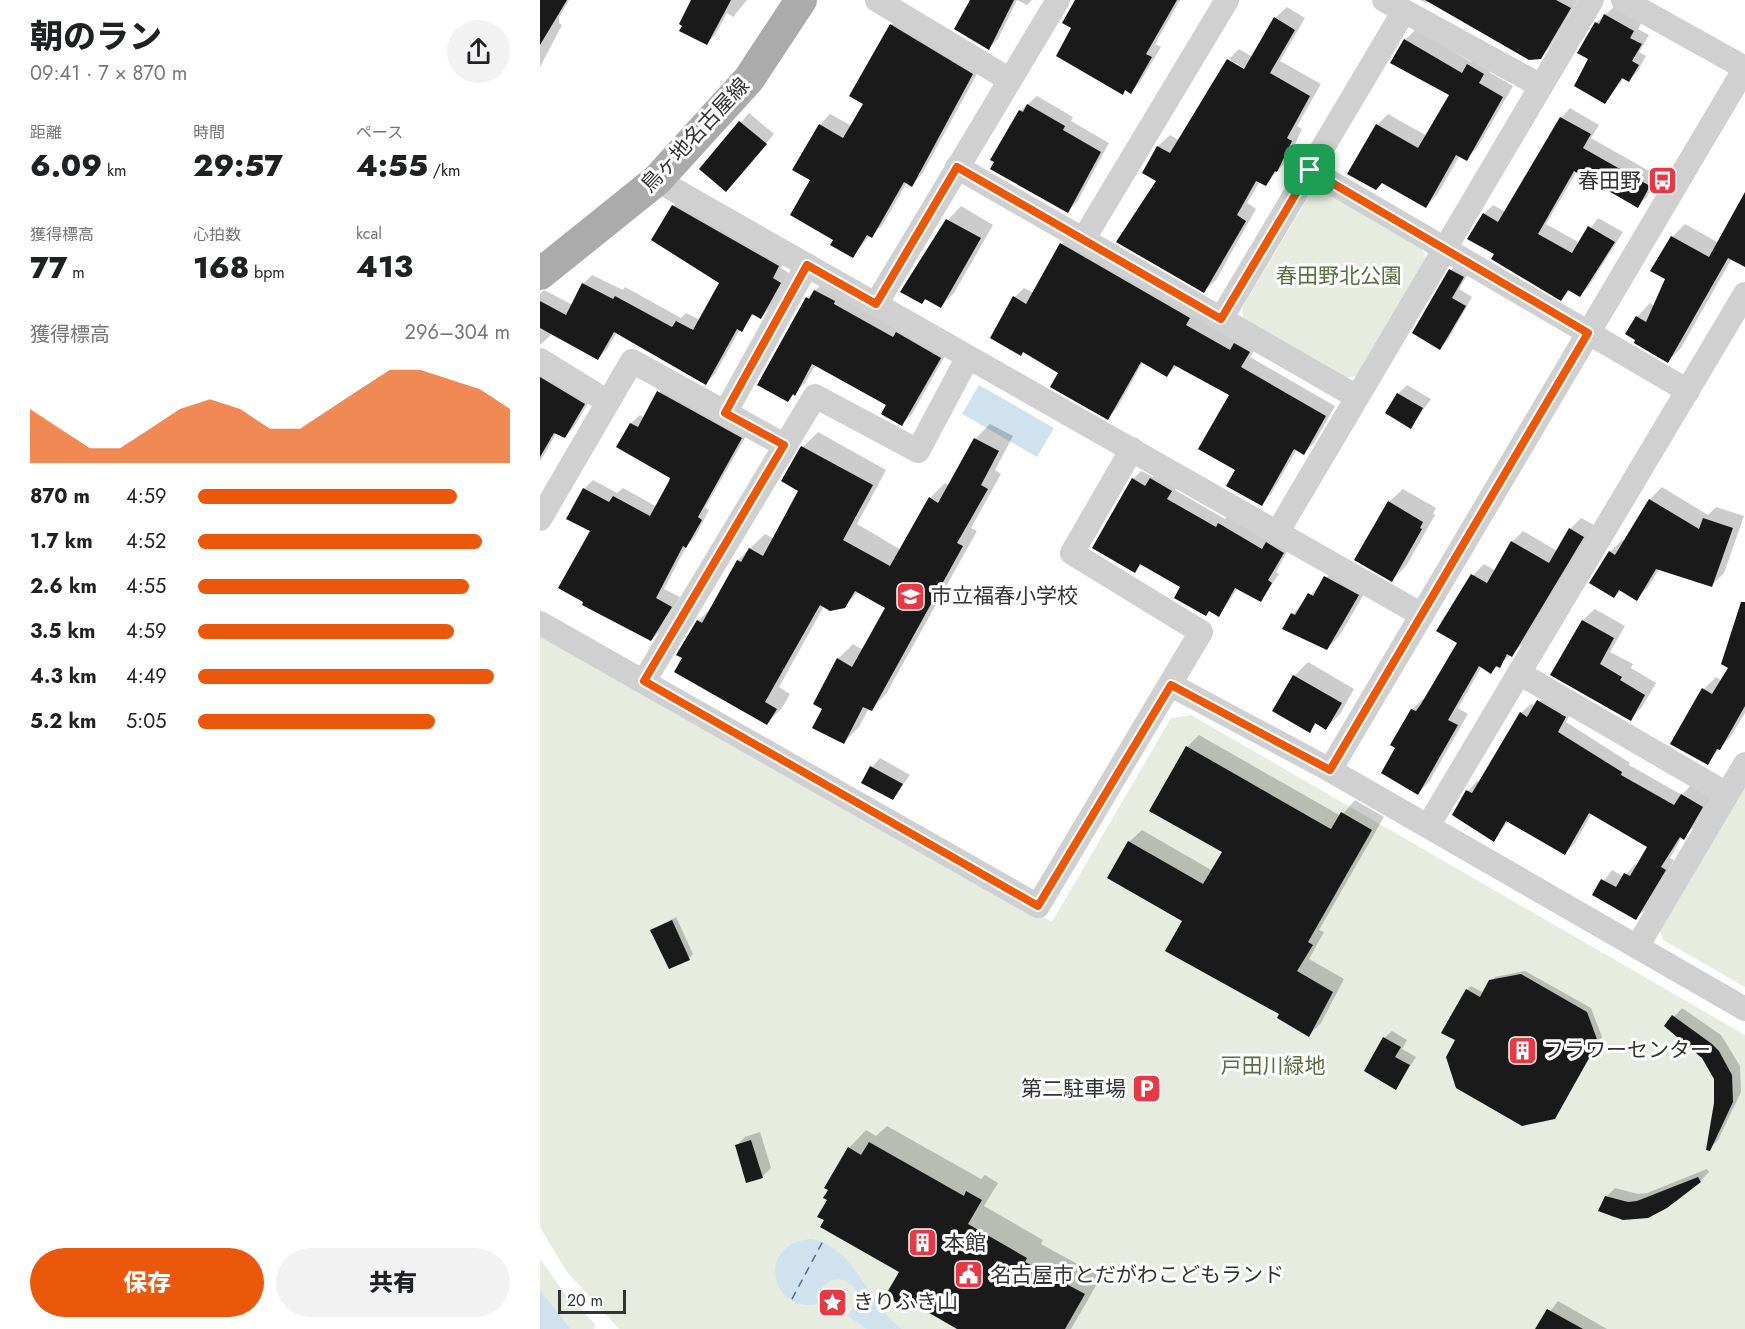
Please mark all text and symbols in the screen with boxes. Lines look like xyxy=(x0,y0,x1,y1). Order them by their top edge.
text: 朝のラン xyxy=(30,13,162,60)
button: share xyxy=(447,20,510,83)
text: 09:41 · 7 × 870 m xyxy=(30,59,187,88)
street label: 鳥ヶ地名古屋線 xyxy=(634,71,756,199)
text: 距離 xyxy=(30,121,62,144)
text: 時間 xyxy=(193,121,225,144)
text: ペース xyxy=(356,121,403,144)
text: 6.09 xyxy=(30,144,102,187)
text: 29:57 xyxy=(193,144,283,187)
text: 4:55 xyxy=(356,144,428,187)
pin xyxy=(1284,144,1335,195)
icon: arrive xyxy=(1293,153,1326,186)
text: km xyxy=(102,159,126,182)
text: /km xyxy=(428,159,461,182)
bus stop icon: 春田野 xyxy=(1646,165,1678,197)
place label: 春田野 xyxy=(1578,166,1641,196)
text: kcal xyxy=(356,222,382,245)
text: 獲得標高 xyxy=(30,223,94,246)
text: 心拍数 xyxy=(193,223,241,246)
text: 413 xyxy=(356,245,413,288)
text: 77 xyxy=(30,246,68,289)
text: 168 xyxy=(193,246,249,289)
text: m xyxy=(68,261,85,284)
text: bpm xyxy=(249,261,285,284)
park label: 春田野北公園 xyxy=(1276,261,1402,291)
text: 296–304 m xyxy=(405,318,510,347)
text: 獲得標高 xyxy=(30,320,110,349)
text: 870 m xyxy=(30,482,90,511)
text: 4:59 xyxy=(126,482,166,511)
text: 1.7 km xyxy=(30,527,93,556)
text: 4:52 xyxy=(126,527,166,556)
text: 2.6 km xyxy=(30,572,97,601)
text: 4:55 xyxy=(126,572,166,601)
school or university icon: 市立福春小学校 xyxy=(894,580,926,612)
place label: 市立福春小学校 xyxy=(931,581,1078,611)
text: 3.5 km xyxy=(30,617,95,646)
text: 4:59 xyxy=(126,617,166,646)
text: 4.3 km xyxy=(30,662,97,691)
text: 4:49 xyxy=(126,662,167,691)
text: 5.2 km xyxy=(30,707,96,736)
text: 5:05 xyxy=(126,707,167,736)
building icon: フラワーセンター xyxy=(1506,1034,1538,1066)
place label: フラワーセンター xyxy=(1543,1035,1711,1065)
park label: 戸田川緑地 xyxy=(1221,1051,1326,1081)
parking icon: 第二駐車場 xyxy=(1131,1073,1163,1105)
place label: 第二駐車場 xyxy=(1021,1074,1126,1104)
building icon: 本館 xyxy=(907,1227,939,1259)
place label: 本館 xyxy=(944,1228,986,1258)
button: 保存 xyxy=(30,1248,264,1317)
button: 共有 xyxy=(276,1248,510,1317)
public building icon: 名古屋市とだがわこどもランド xyxy=(953,1259,985,1291)
place label: 名古屋市とだがわこどもランド xyxy=(990,1260,1284,1290)
place icon: きりふき山 xyxy=(816,1286,848,1318)
scale bar xyxy=(558,1287,626,1314)
place label: きりふき山 xyxy=(853,1287,958,1317)
text: 20 m xyxy=(567,1289,603,1312)

